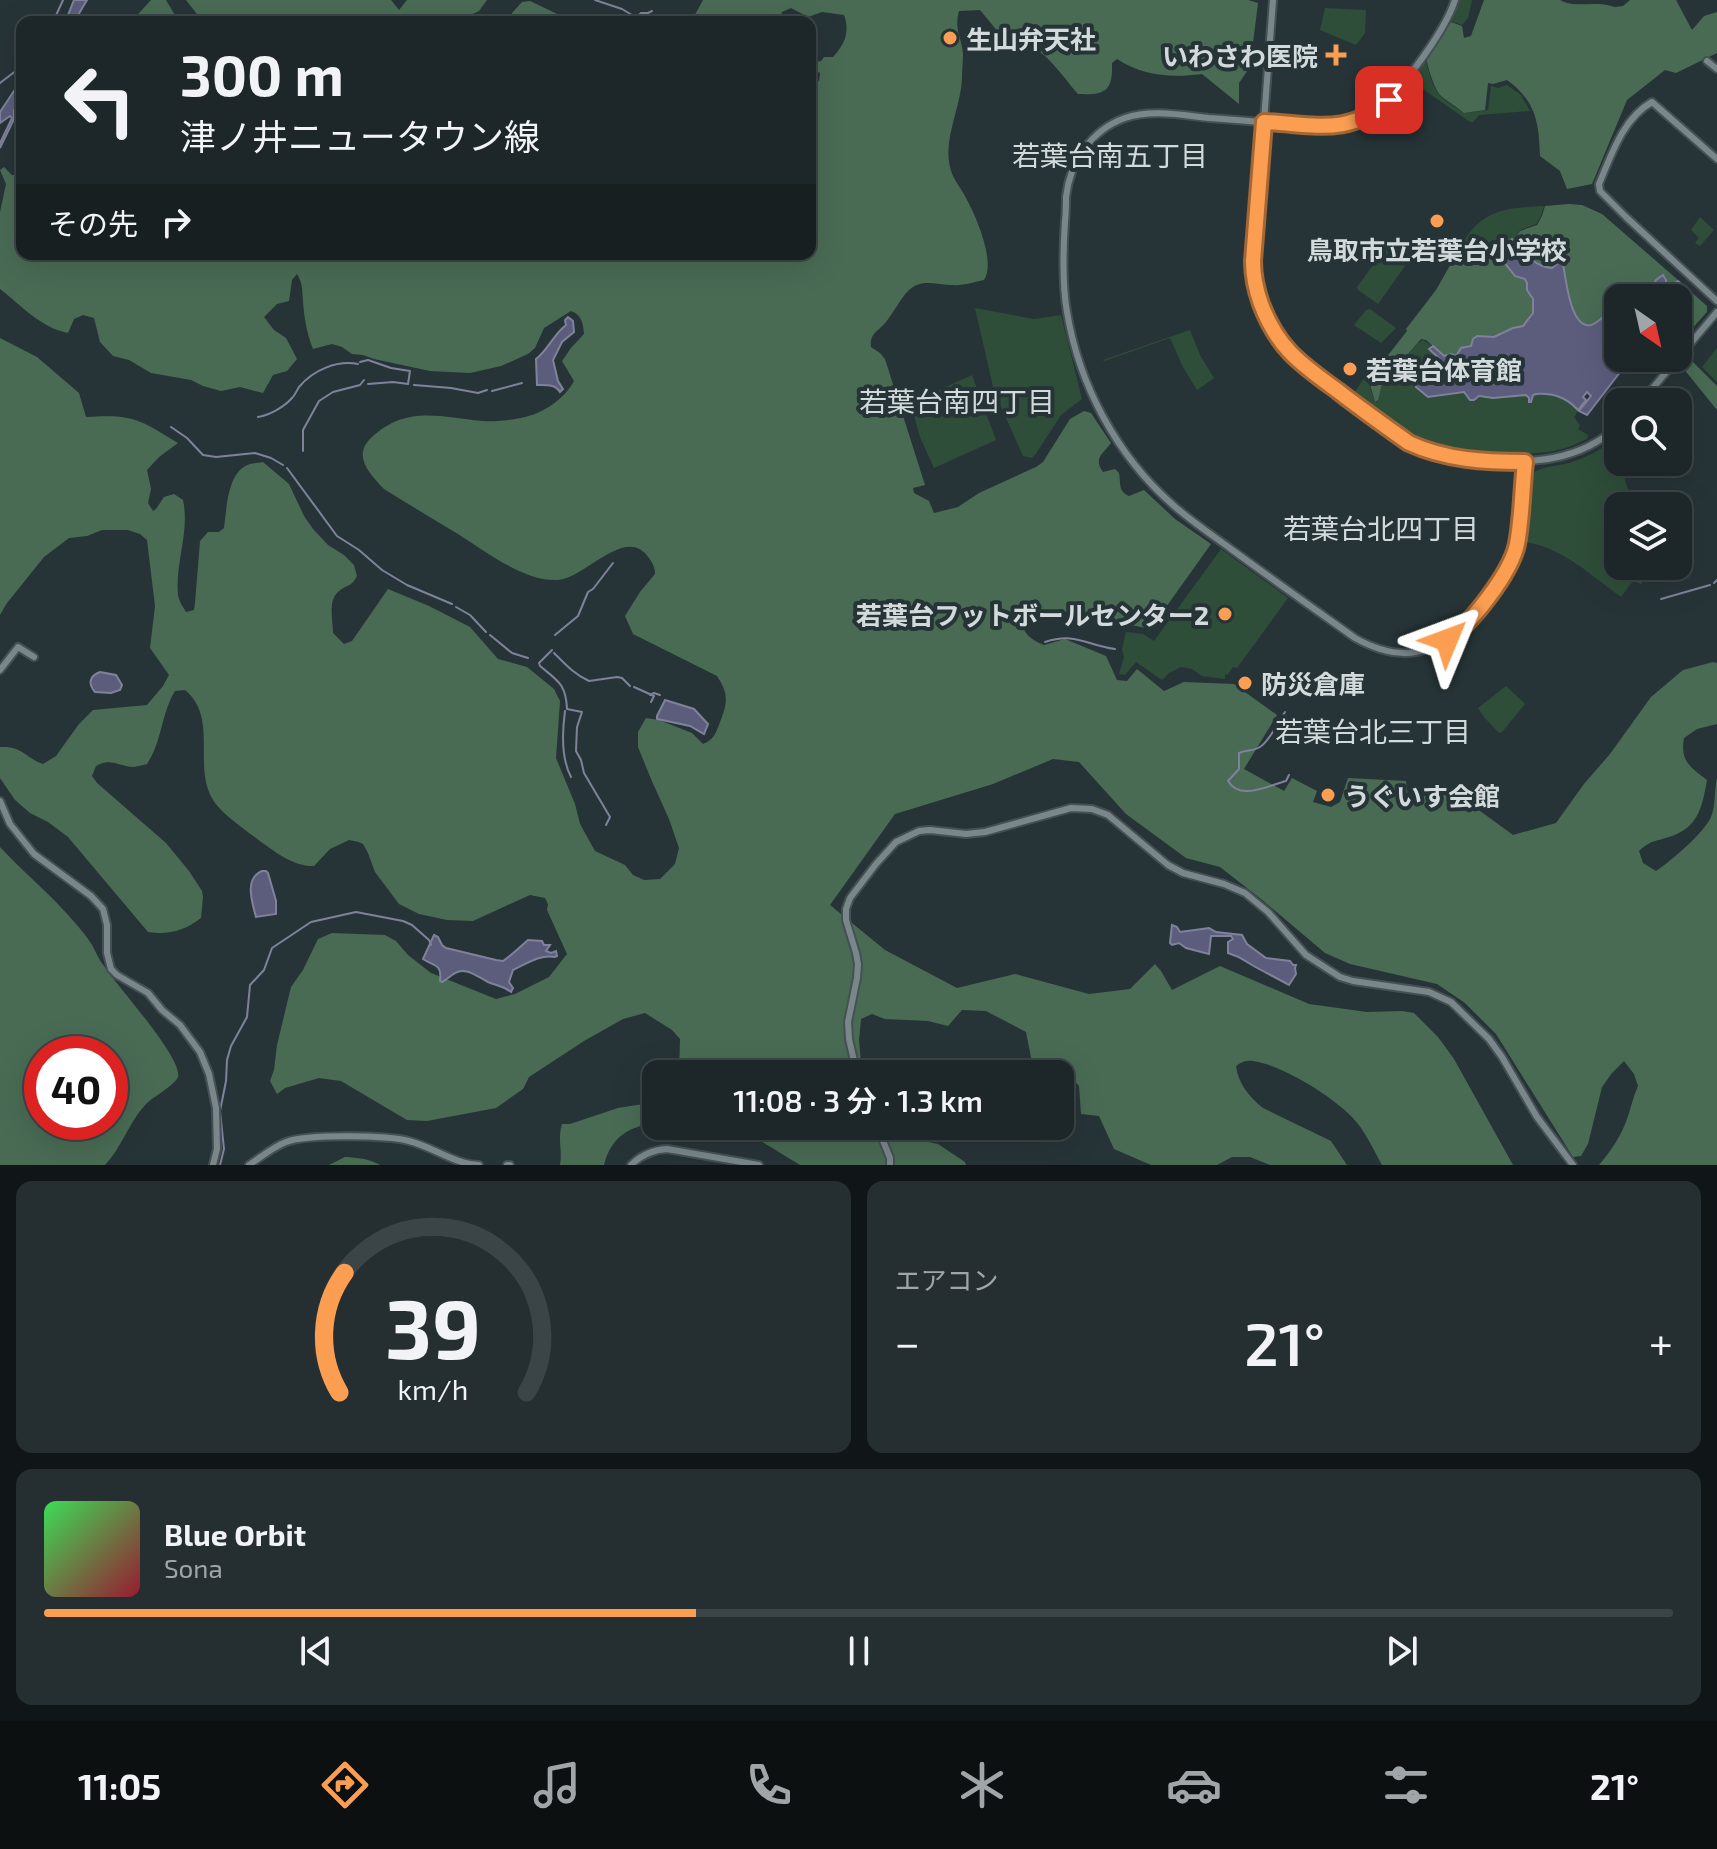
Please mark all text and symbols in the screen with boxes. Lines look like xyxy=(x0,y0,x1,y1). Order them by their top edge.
place label: 生山弁天社 xyxy=(966,23,1096,54)
marker: 生山弁天社 xyxy=(941,29,959,47)
text: 300 m xyxy=(180,40,344,107)
place label: いわさわ医院 xyxy=(1162,40,1318,71)
marker: いわさわ医院 xyxy=(1325,44,1347,66)
icon: left xyxy=(48,48,152,152)
pin xyxy=(1355,66,1423,134)
icon: arrive xyxy=(1367,78,1411,122)
text: 津ノ井ニュータウン線 xyxy=(180,114,540,157)
district label: 若葉台南五丁目 xyxy=(1012,138,1208,172)
icon: right xyxy=(154,200,198,244)
text: その先 xyxy=(48,205,138,241)
marker: 鳥取市立若葉台小学校 xyxy=(1428,212,1446,230)
place label: 鳥取市立若葉台小学校 xyxy=(1307,234,1567,265)
north arrow xyxy=(1604,284,1692,372)
map controls xyxy=(1604,284,1692,580)
place label: 若葉台体育館 xyxy=(1366,354,1522,385)
marker: 若葉台体育館 xyxy=(1341,360,1359,378)
district label: 若葉台南四丁目 xyxy=(859,384,1055,418)
button: search xyxy=(1604,388,1692,476)
button: layers xyxy=(1604,492,1692,580)
district label: 若葉台北四丁目 xyxy=(1283,511,1479,545)
position arrow xyxy=(1405,598,1489,682)
place label: 若葉台フットボールセンター2 xyxy=(856,599,1209,630)
marker: 若葉台フットボールセンター2 xyxy=(1216,605,1234,623)
place label: 防災倉庫 xyxy=(1261,668,1365,699)
marker: 防災倉庫 xyxy=(1236,674,1254,692)
district label: 若葉台北三丁目 xyxy=(1275,714,1471,748)
place label: うぐいす会館 xyxy=(1344,780,1500,811)
marker: うぐいす会館 xyxy=(1319,786,1337,804)
speed limit sign: 40 xyxy=(24,1036,128,1140)
text: 11:08 · 3 分 · 1.3 km xyxy=(733,1082,983,1118)
text: エアコン xyxy=(895,1264,999,1295)
text: 39 xyxy=(385,1276,481,1376)
text: 21° xyxy=(1244,1306,1325,1378)
text: − xyxy=(895,1315,920,1368)
text: + xyxy=(1649,1315,1673,1368)
text: km/h xyxy=(398,1371,469,1406)
text: Blue Orbit xyxy=(164,1516,306,1552)
text: Sona xyxy=(164,1552,223,1583)
icon: previous xyxy=(294,1629,338,1673)
icon: pause xyxy=(837,1629,881,1673)
icon: next xyxy=(1380,1629,1424,1673)
icon: directions xyxy=(317,1757,373,1813)
icon: music xyxy=(529,1757,585,1813)
icon: phone xyxy=(741,1757,797,1813)
icon: climate xyxy=(954,1757,1010,1813)
icon: car xyxy=(1166,1757,1222,1813)
icon: filters xyxy=(1378,1757,1434,1813)
text: 11:05 xyxy=(78,1764,161,1807)
text: 21° xyxy=(1590,1764,1639,1807)

